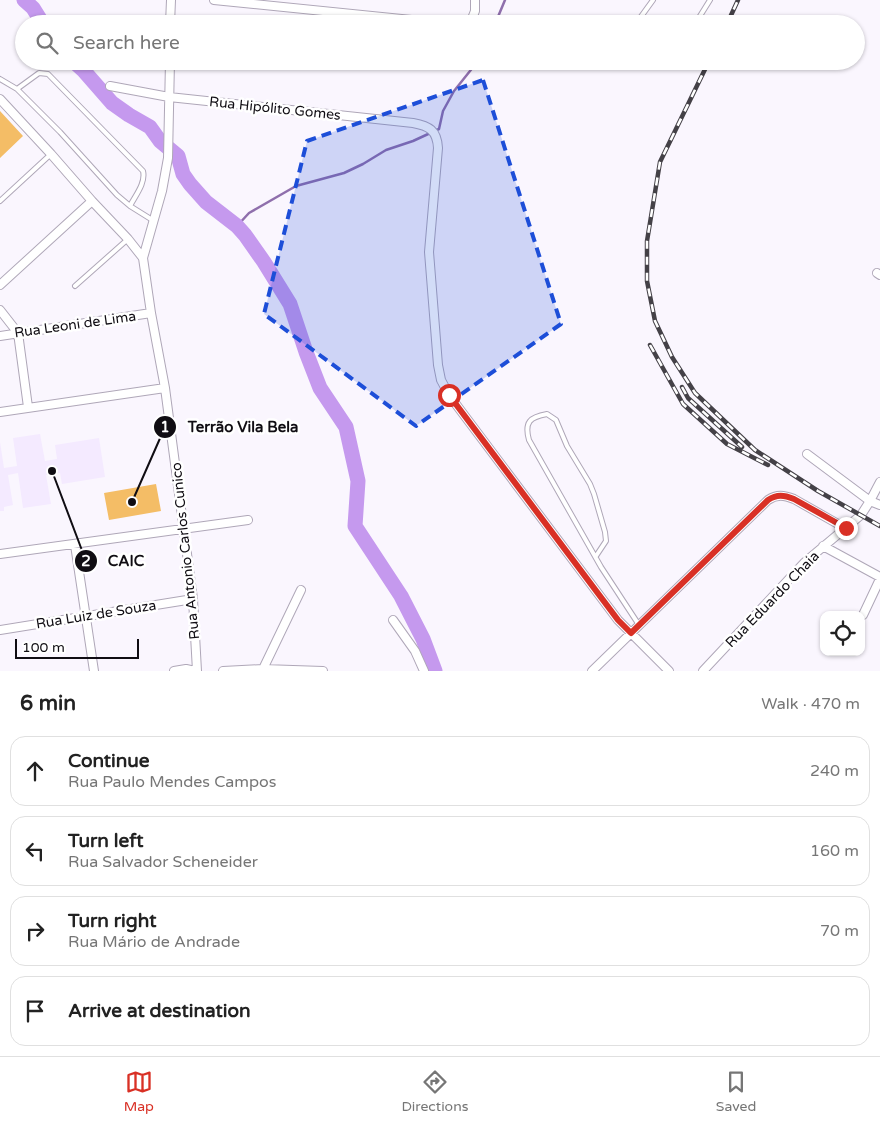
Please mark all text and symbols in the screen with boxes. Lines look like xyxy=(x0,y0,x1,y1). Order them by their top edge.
search box xyxy=(15,15,865,70)
icon: search xyxy=(33,29,61,57)
text: Search here xyxy=(73,32,180,54)
street label: Rua Hipólito Gomes xyxy=(208,93,342,124)
street label: Rua Leoni de Lima xyxy=(13,308,137,341)
route start xyxy=(438,384,461,407)
callout: Terrão Vila Bela xyxy=(153,412,309,442)
text: 1 xyxy=(160,418,170,436)
text: Terrão Vila Bela xyxy=(187,418,298,436)
street label: Rua Antonio Carlos Cunico xyxy=(168,462,203,640)
route end xyxy=(835,517,858,540)
callout: CAIC xyxy=(73,546,154,576)
street label: Rua Eduardo Chaia xyxy=(722,548,823,651)
text: 2 xyxy=(81,552,91,570)
text: CAIC xyxy=(108,552,145,570)
street label: Rua Luiz de Souza xyxy=(35,597,157,632)
map controls xyxy=(820,611,865,656)
button: locate xyxy=(820,611,865,656)
scale bar xyxy=(15,636,139,659)
text: 100 m xyxy=(22,639,65,656)
text: 6 min xyxy=(20,691,76,716)
text: Walk · 470 m xyxy=(761,694,860,714)
text: Continue xyxy=(68,750,150,772)
icon: ahead xyxy=(21,757,49,785)
text: 240 m xyxy=(810,761,859,781)
text: Rua Paulo Mendes Campos xyxy=(68,772,277,792)
text: Turn left xyxy=(68,830,144,852)
icon: left xyxy=(21,837,49,865)
text: 160 m xyxy=(810,841,859,861)
text: Rua Salvador Scheneider xyxy=(68,852,258,872)
text: Turn right xyxy=(68,910,156,932)
icon: right xyxy=(21,917,49,945)
text: 70 m xyxy=(820,921,859,941)
text: Rua Mário de Andrade xyxy=(68,932,240,952)
icon: arrive xyxy=(21,997,49,1025)
text: Arrive at destination xyxy=(68,1000,251,1022)
tab: Map xyxy=(124,1068,154,1115)
tab: Directions xyxy=(401,1068,468,1115)
tab: Saved xyxy=(716,1068,756,1115)

